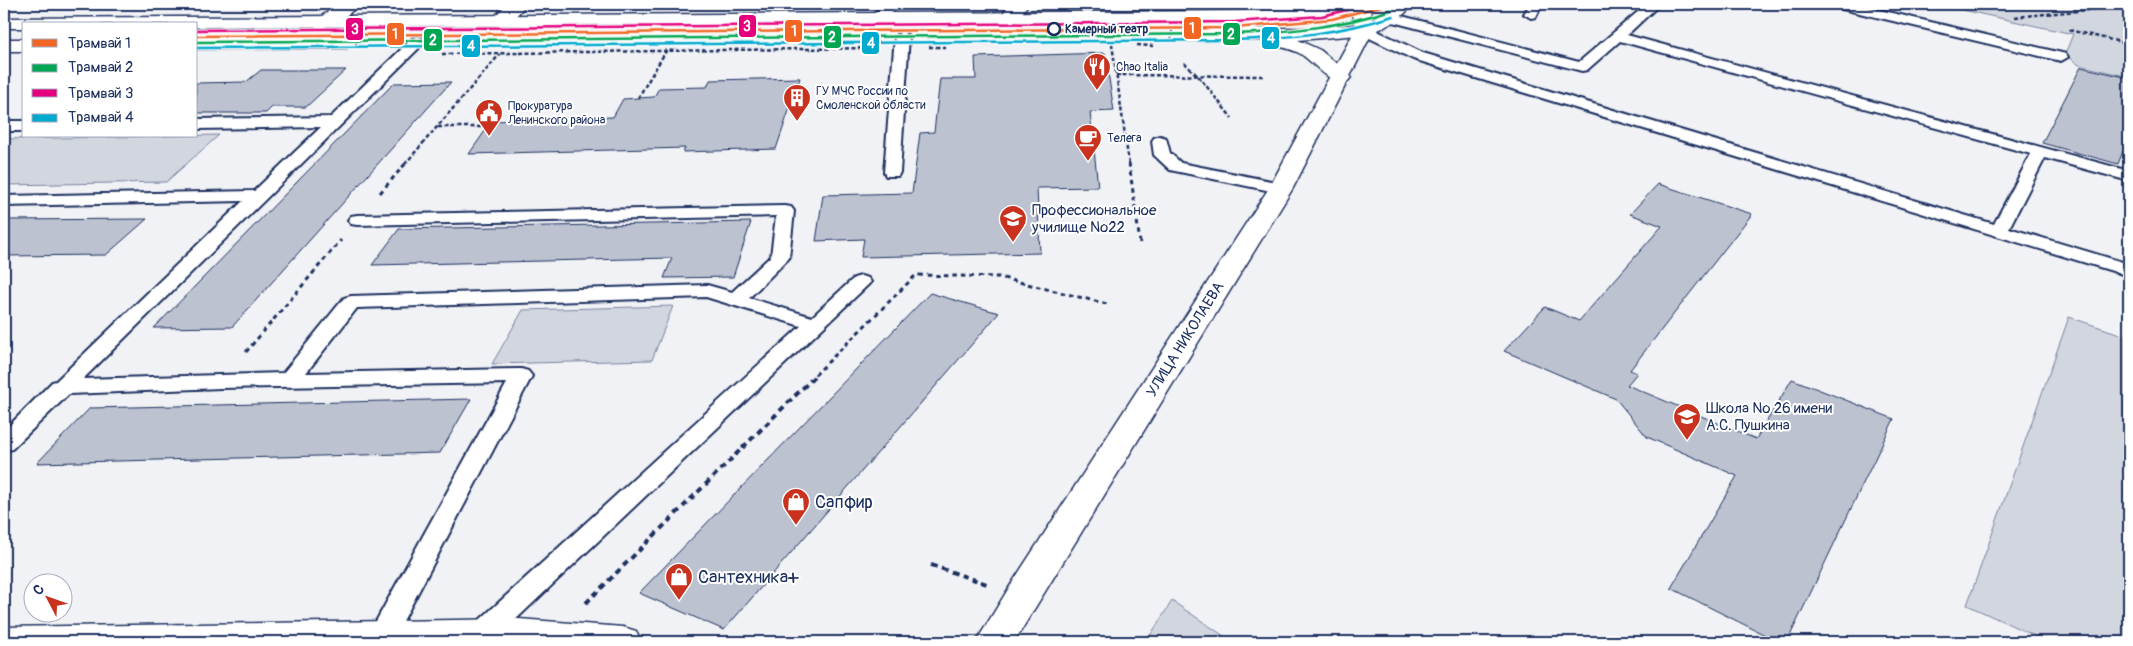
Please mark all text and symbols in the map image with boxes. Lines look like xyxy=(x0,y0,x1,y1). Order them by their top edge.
line badge: 3 xyxy=(738,14,757,38)
line badge: 1 xyxy=(1183,16,1202,40)
line badge: 3 xyxy=(345,17,364,41)
text: 3 xyxy=(743,18,751,35)
line badge: 1 xyxy=(784,19,803,43)
text: 1 xyxy=(1189,20,1195,37)
text: 3 xyxy=(351,21,359,38)
legend xyxy=(22,22,198,138)
line badge: 1 xyxy=(386,22,405,46)
marker: Камерный театр xyxy=(1047,22,1061,36)
place label: Камерный театр xyxy=(1065,22,1149,37)
line badge: 2 xyxy=(1222,22,1241,46)
text: 1 xyxy=(791,23,797,40)
line badge: 2 xyxy=(823,25,842,49)
text: 1 xyxy=(392,26,398,43)
text: 2 xyxy=(1227,26,1235,43)
line badge: 4 xyxy=(1261,26,1280,50)
line badge: 2 xyxy=(423,28,443,52)
text: 2 xyxy=(828,29,836,46)
text: 4 xyxy=(1267,30,1276,47)
line badge: 4 xyxy=(861,31,880,55)
text: 2 xyxy=(429,32,437,49)
text: Трамвай 1 xyxy=(68,34,131,53)
line badge: 4 xyxy=(461,34,481,58)
text: 4 xyxy=(867,35,876,52)
text: 4 xyxy=(467,38,476,55)
restaurant icon: Chao Italia xyxy=(1082,52,1112,91)
text: Трамвай 2 xyxy=(68,58,133,77)
place label: Chao Italia xyxy=(1116,60,1168,75)
building icon: ГУ МЧС России по Смоленской области xyxy=(782,83,812,122)
text: Трамвай 3 xyxy=(68,84,133,103)
place label: ГУ МЧС России по Смоленской области xyxy=(816,84,926,113)
public building icon: Прокуратура Ленинского района xyxy=(474,98,504,137)
place label: Прокуратура Ленинского района xyxy=(507,99,606,128)
text: Трамвай 4 xyxy=(68,108,134,127)
cafe icon: Телега xyxy=(1073,123,1103,162)
place label: Телега xyxy=(1107,131,1142,146)
place label: Профессиональное училище №22 xyxy=(1031,201,1157,237)
school or university icon: Профессиональное училище №22 xyxy=(998,204,1028,243)
street label: УЛИЦА НИКОЛАЕВА xyxy=(1142,278,1229,400)
place label: Школа № 26 имени А.С. Пушкина xyxy=(1706,399,1832,435)
school or university icon: Школа № 26 имени А.С. Пушкина xyxy=(1672,402,1702,441)
shop icon: Сапфир xyxy=(781,487,811,526)
place label: Сапфир xyxy=(815,491,873,514)
shop icon: Сантехника+ xyxy=(664,562,694,601)
place label: Сантехника+ xyxy=(698,566,799,589)
north arrow xyxy=(22,574,72,624)
text: С xyxy=(29,581,48,599)

